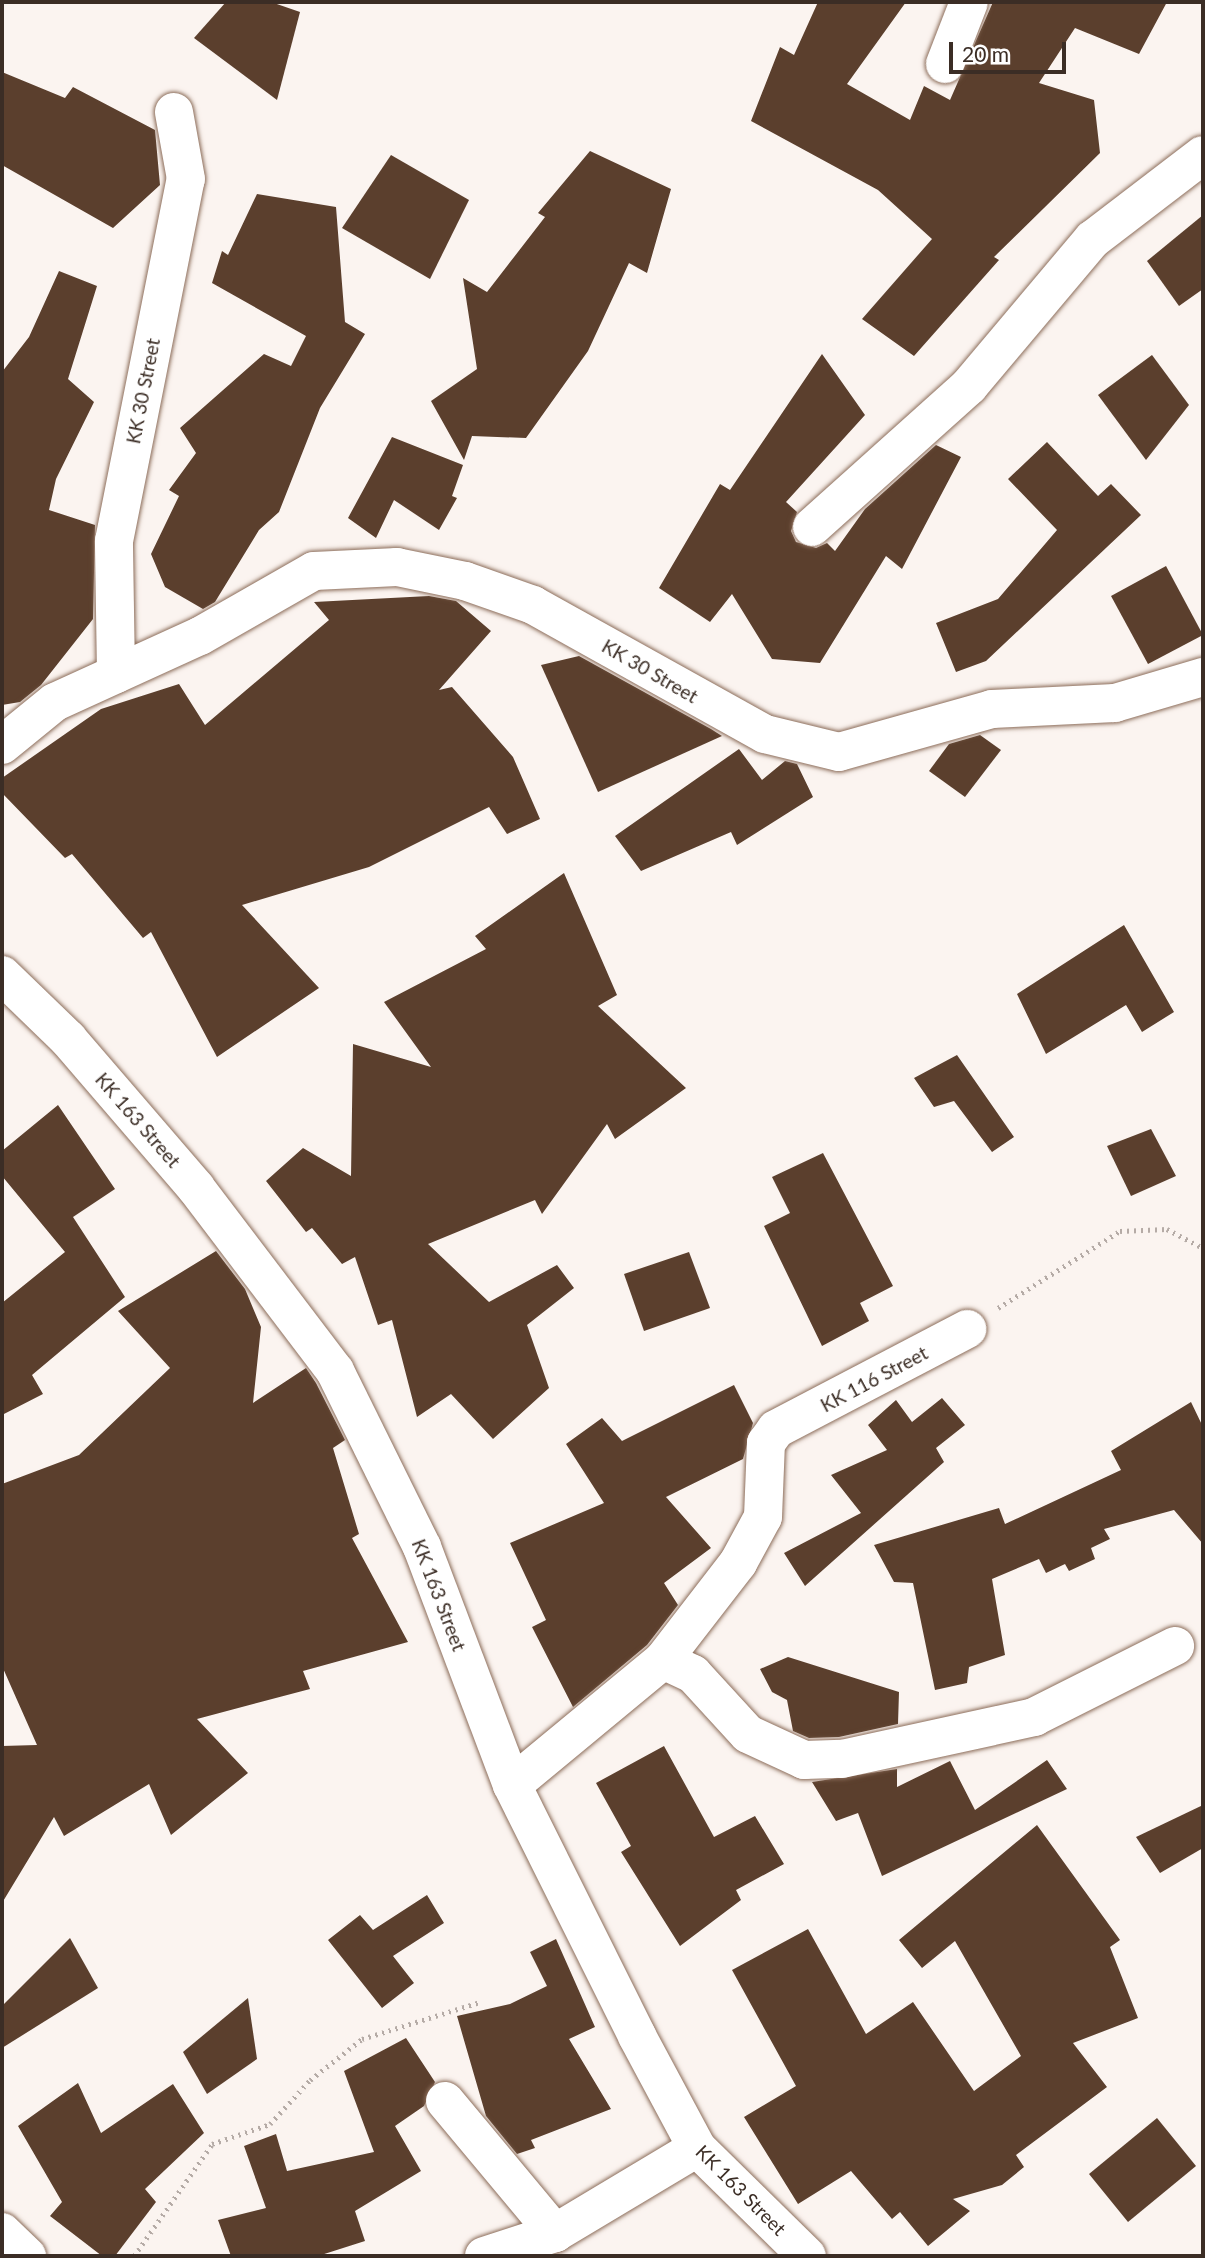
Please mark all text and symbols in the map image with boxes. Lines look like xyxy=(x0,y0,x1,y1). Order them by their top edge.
scale bar xyxy=(953,28,1070,72)
text: 20 m xyxy=(962,41,1009,66)
street label: KK 30 Street xyxy=(122,336,164,446)
street label: KK 30 Street xyxy=(598,634,702,708)
street label: KK 163 Street xyxy=(91,1068,185,1172)
street label: KK 116 Street xyxy=(817,1341,931,1417)
street label: KK 163 Street xyxy=(407,1536,471,1654)
street label: KK 163 Street xyxy=(691,2140,791,2240)

